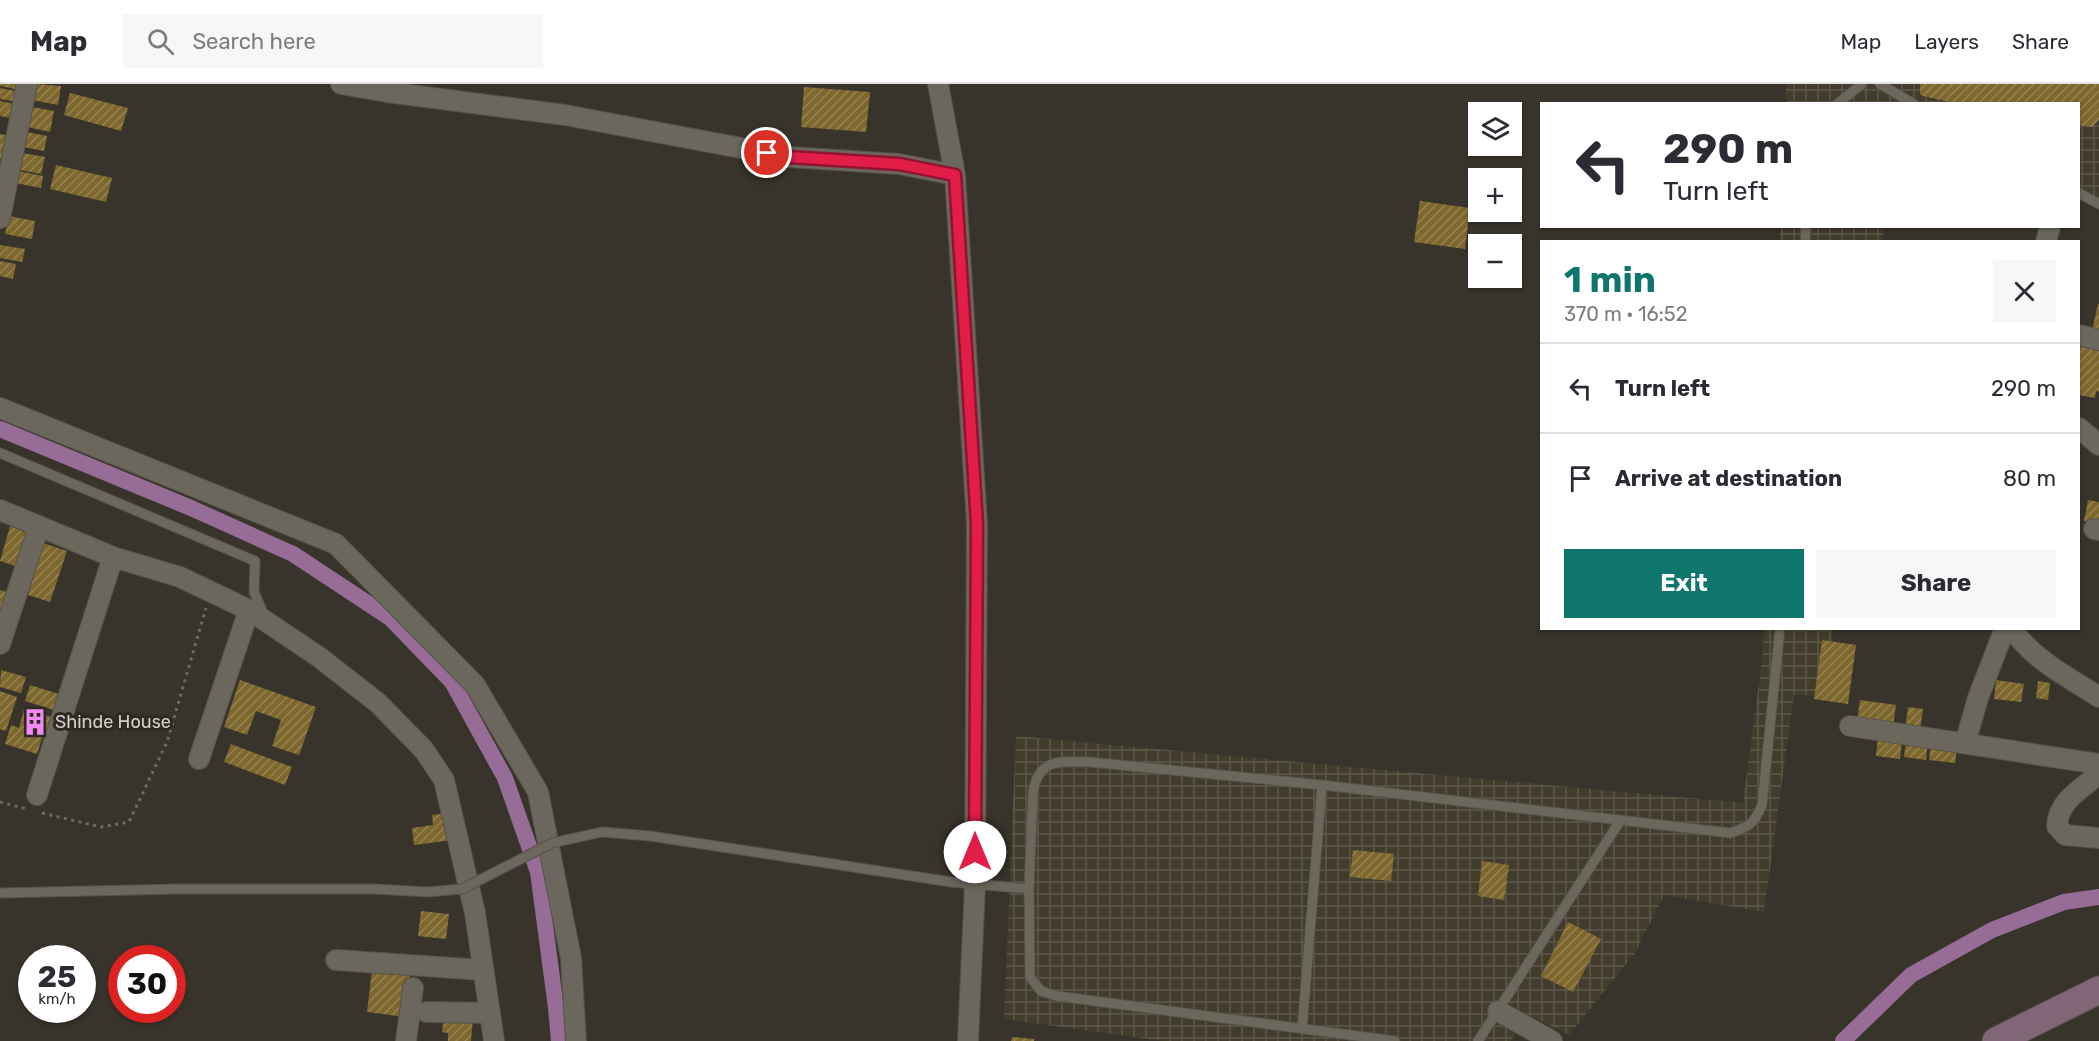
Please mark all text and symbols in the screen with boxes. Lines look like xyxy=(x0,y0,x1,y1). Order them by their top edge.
search box xyxy=(123,14,543,68)
text: Map xyxy=(30,25,87,58)
icon: search xyxy=(144,25,177,58)
text: Search here xyxy=(192,28,316,55)
text: Map xyxy=(1840,29,1881,54)
text: Layers xyxy=(1914,29,1979,54)
text: Share xyxy=(2012,29,2069,54)
map controls xyxy=(1468,102,1522,288)
button: layers xyxy=(1468,102,1522,156)
text: 290 m xyxy=(1663,124,1793,174)
icon: left xyxy=(1564,126,1642,204)
pin xyxy=(741,127,792,178)
icon: arrive xyxy=(750,136,783,169)
button: + xyxy=(1468,168,1522,222)
text: Turn left xyxy=(1663,175,1768,207)
button: − xyxy=(1468,234,1522,288)
text: 1 min xyxy=(1564,258,1656,301)
button: close xyxy=(1993,260,2056,323)
text: 370 m · 16:52 xyxy=(1564,302,1687,326)
icon: left xyxy=(1564,372,1597,405)
text: Turn left xyxy=(1615,375,1710,402)
text: 290 m xyxy=(1991,375,2056,402)
icon: arrive xyxy=(1564,462,1597,495)
text: Arrive at destination xyxy=(1615,465,1842,492)
text: 80 m xyxy=(2003,465,2056,492)
button: Exit xyxy=(1564,549,1804,618)
button: Share xyxy=(1816,549,2056,618)
building icon: Shinde House xyxy=(20,707,50,737)
place label: Shinde House xyxy=(55,711,171,733)
position arrow xyxy=(943,820,1007,884)
speed limit sign: 30 xyxy=(108,945,186,1023)
text: 25 xyxy=(38,959,76,995)
text: km/h xyxy=(38,990,76,1008)

